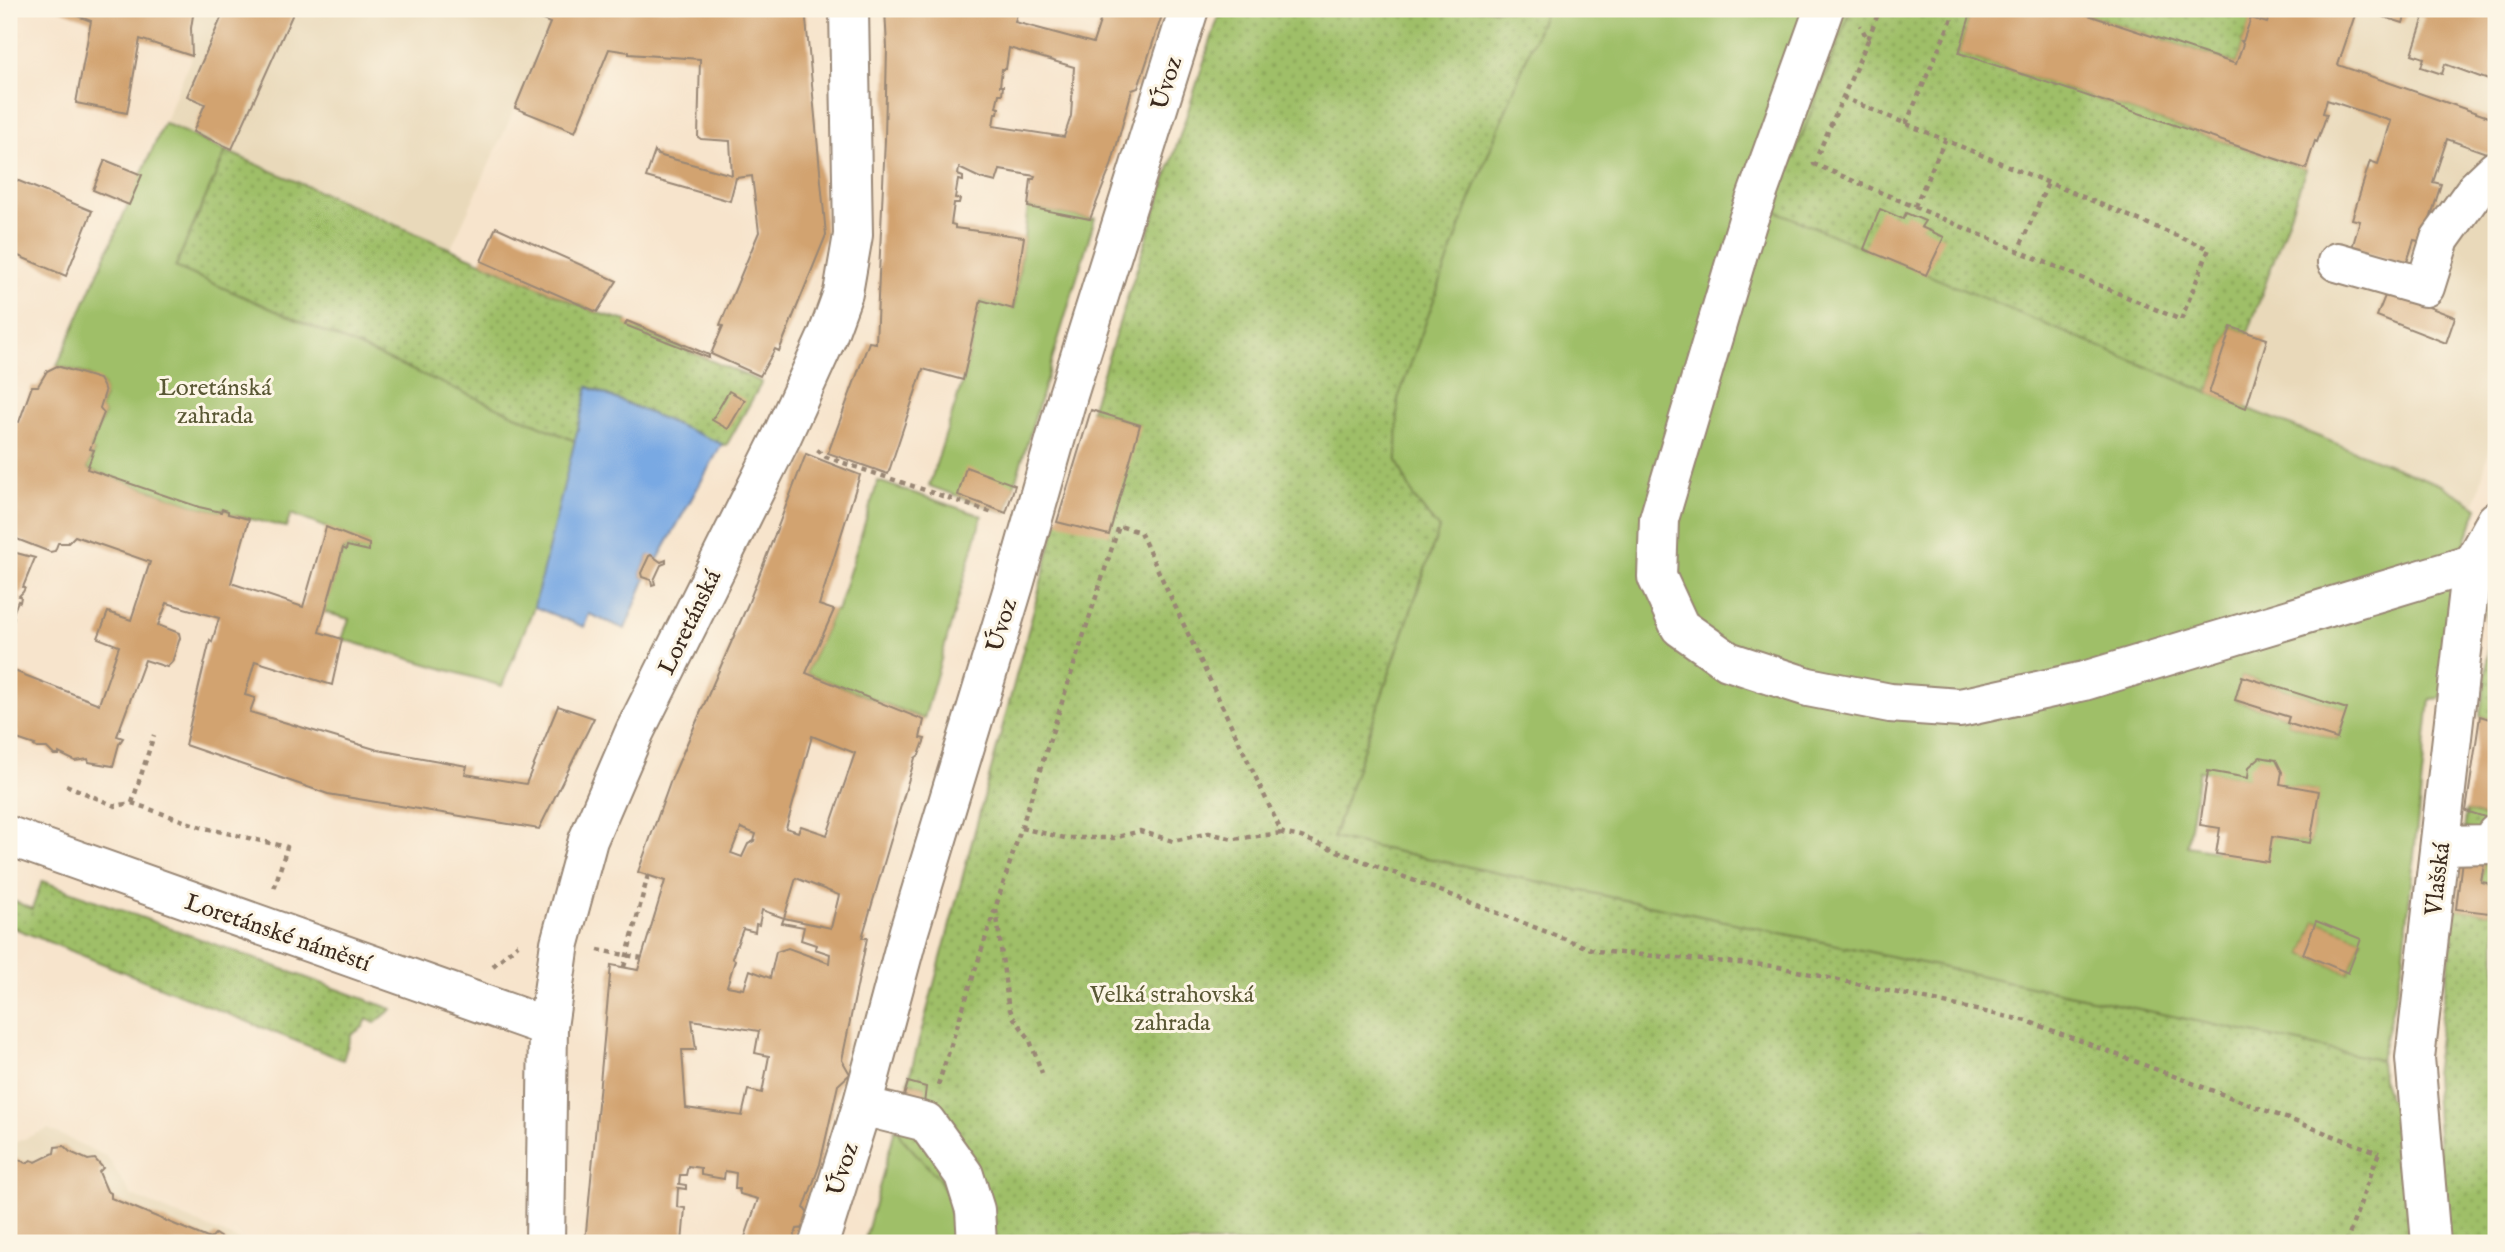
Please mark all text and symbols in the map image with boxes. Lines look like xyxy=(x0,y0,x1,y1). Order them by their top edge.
street label: Úvoz xyxy=(1145,53,1190,114)
park label: Loretánská zahrada xyxy=(158,373,272,432)
street label: Loretánská xyxy=(652,565,729,680)
street label: Úvoz xyxy=(980,595,1025,656)
street label: Vlašská xyxy=(2419,840,2458,919)
street label: Loretánské náměstí xyxy=(181,887,376,980)
park label: Velká strahovská zahrada xyxy=(1089,980,1255,1039)
street label: Úvoz xyxy=(820,1139,867,1200)

